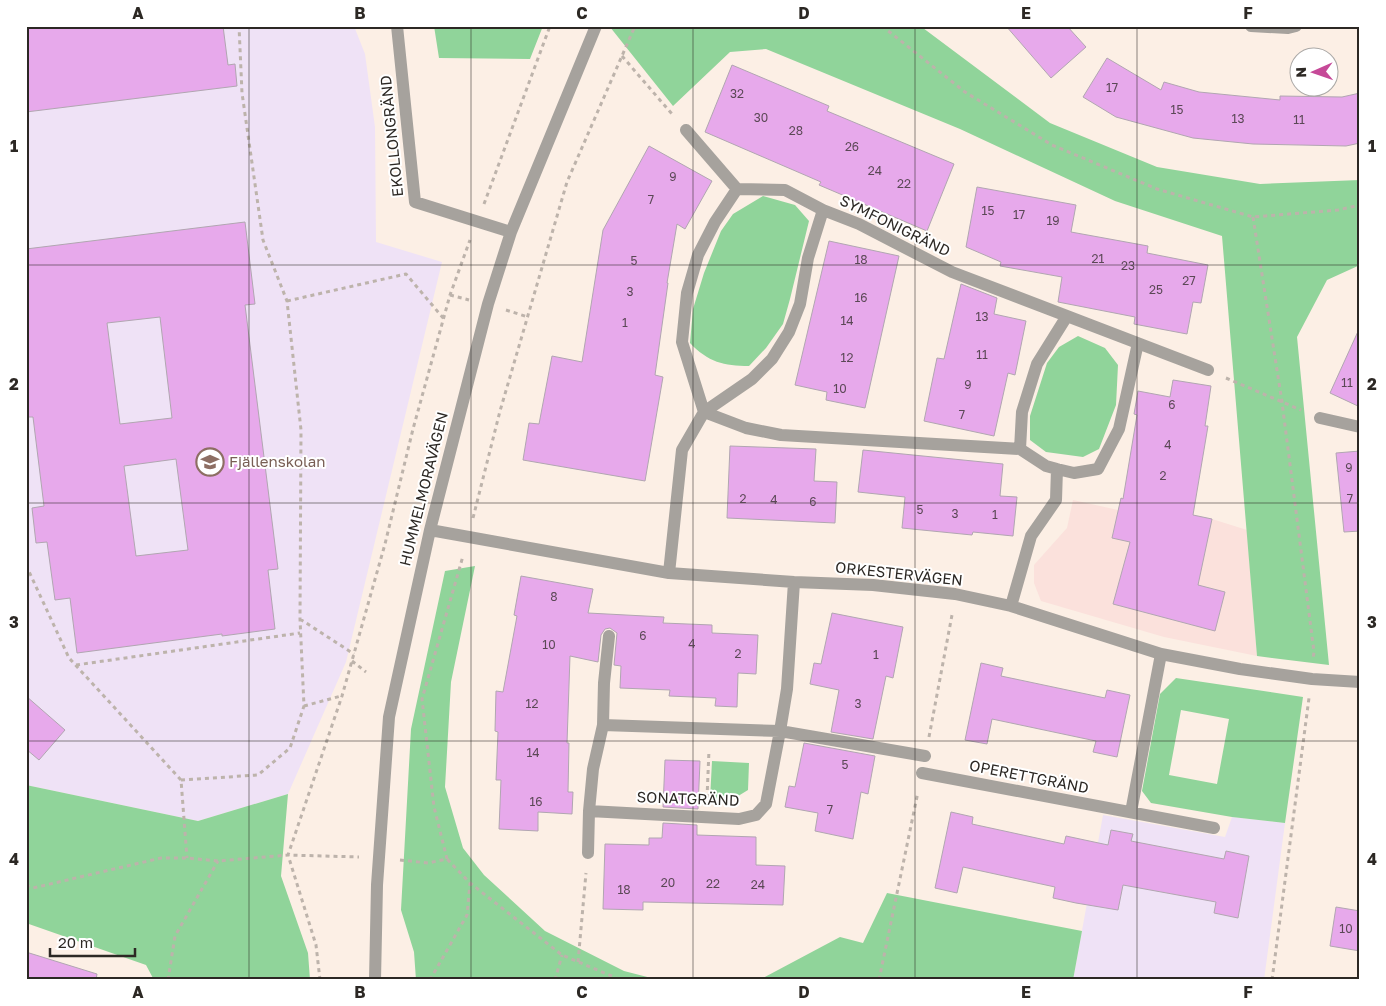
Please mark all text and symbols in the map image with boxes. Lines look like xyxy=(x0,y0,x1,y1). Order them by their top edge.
text: A xyxy=(132,3,144,23)
text: B xyxy=(354,3,366,23)
text: C xyxy=(576,3,588,23)
text: D xyxy=(798,3,810,23)
text: E xyxy=(1021,3,1031,23)
text: F xyxy=(1243,3,1253,23)
north arrow xyxy=(1288,48,1338,98)
text: N xyxy=(1292,67,1309,78)
street label: EKOLLONGRÄND xyxy=(376,74,406,198)
house number: 17 xyxy=(1106,80,1118,95)
house number: 32 xyxy=(730,86,744,101)
house number: 15 xyxy=(1171,102,1183,117)
house number: 30 xyxy=(754,110,768,125)
house number: 13 xyxy=(1232,111,1244,126)
house number: 11 xyxy=(1293,112,1305,127)
house number: 28 xyxy=(789,123,803,138)
text: 1 xyxy=(10,136,18,156)
text: 1 xyxy=(1368,136,1376,156)
house number: 26 xyxy=(845,139,859,154)
house number: 24 xyxy=(868,163,882,178)
house number: 9 xyxy=(669,169,677,184)
house number: 22 xyxy=(897,176,911,191)
street label: SYMFONIGRÄND xyxy=(837,191,954,260)
house number: 7 xyxy=(648,192,654,207)
house number: 15 xyxy=(982,203,994,218)
house number: 17 xyxy=(1013,207,1025,222)
house number: 19 xyxy=(1046,213,1060,228)
house number: 21 xyxy=(1092,251,1105,266)
house number: 18 xyxy=(854,252,868,267)
house number: 5 xyxy=(631,253,638,268)
house number: 23 xyxy=(1121,258,1135,273)
house number: 27 xyxy=(1182,273,1196,288)
house number: 25 xyxy=(1149,282,1163,297)
house number: 3 xyxy=(626,284,634,299)
house number: 16 xyxy=(854,290,868,305)
house number: 13 xyxy=(976,309,988,324)
house number: 14 xyxy=(840,313,854,328)
house number: 1 xyxy=(622,315,628,330)
house number: 11 xyxy=(976,347,988,362)
house number: 12 xyxy=(841,350,853,365)
text: 2 xyxy=(9,374,19,394)
text: 2 xyxy=(1367,374,1377,394)
house number: 11 xyxy=(1341,375,1353,390)
house number: 9 xyxy=(964,377,972,392)
house number: 10 xyxy=(833,381,847,396)
house number: 6 xyxy=(1168,397,1176,412)
house number: 7 xyxy=(959,407,965,422)
street label: HUMMELMORAVÄGEN xyxy=(395,410,451,568)
house number: 4 xyxy=(1164,437,1172,452)
school or university icon: Fjällenskolan xyxy=(195,447,225,477)
place label: Fjällenskolan xyxy=(229,452,325,470)
house number: 9 xyxy=(1345,460,1353,475)
house number: 2 xyxy=(1160,468,1167,483)
house number: 2 xyxy=(740,491,747,506)
house number: 7 xyxy=(1347,491,1353,506)
house number: 4 xyxy=(770,492,778,507)
house number: 6 xyxy=(809,494,817,509)
house number: 5 xyxy=(917,502,924,517)
house number: 3 xyxy=(951,506,959,521)
house number: 1 xyxy=(992,507,998,522)
street label: ORKESTERVÄGEN xyxy=(834,557,964,589)
house number: 8 xyxy=(550,589,558,604)
text: 3 xyxy=(9,612,19,632)
text: 3 xyxy=(1367,612,1377,632)
house number: 6 xyxy=(639,628,647,643)
house number: 4 xyxy=(688,636,696,651)
house number: 10 xyxy=(542,637,556,652)
house number: 2 xyxy=(735,646,742,661)
house number: 1 xyxy=(873,647,879,662)
house number: 12 xyxy=(526,696,538,711)
house number: 3 xyxy=(854,696,862,711)
house number: 14 xyxy=(526,745,540,760)
street label: OPERETTGRÄND xyxy=(968,756,1090,796)
house number: 5 xyxy=(842,757,849,772)
street label: SONATGRÄND xyxy=(636,787,740,809)
house number: 16 xyxy=(529,794,543,809)
house number: 7 xyxy=(827,802,833,817)
text: 4 xyxy=(9,849,19,869)
text: 4 xyxy=(1367,849,1377,869)
house number: 20 xyxy=(661,875,675,890)
house number: 22 xyxy=(706,876,720,891)
house number: 24 xyxy=(751,877,765,892)
house number: 18 xyxy=(617,882,631,897)
house number: 10 xyxy=(1339,921,1353,936)
scale bar xyxy=(50,926,135,958)
text: 20 m xyxy=(58,933,93,951)
text: A xyxy=(132,982,144,1002)
text: B xyxy=(354,982,366,1002)
text: C xyxy=(576,982,588,1002)
text: D xyxy=(798,982,810,1002)
text: E xyxy=(1021,982,1031,1002)
text: F xyxy=(1243,982,1253,1002)

